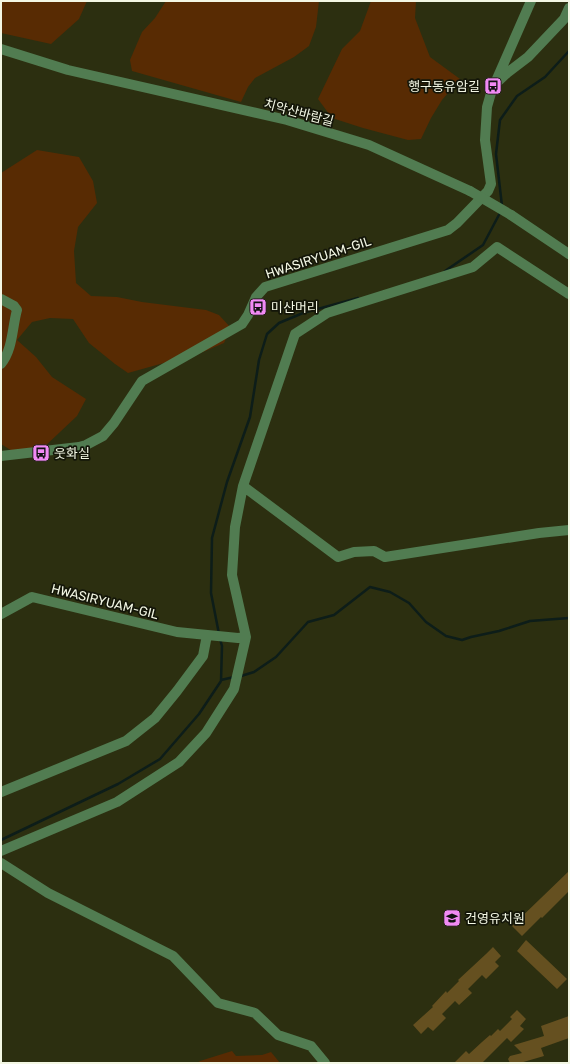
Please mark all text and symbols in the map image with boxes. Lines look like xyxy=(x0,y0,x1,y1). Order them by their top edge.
bus stop icon: 행구동유암길 xyxy=(483,76,503,96)
place label: 행구동유암길 xyxy=(408,79,480,94)
street label: 치악산바람길 xyxy=(262,96,335,129)
street label: HWASIRYUAM-GIL xyxy=(263,233,373,282)
bus stop icon: 미산머리 xyxy=(248,297,268,317)
place label: 미산머리 xyxy=(271,300,319,315)
bus stop icon: 웃화실 xyxy=(31,443,51,463)
place label: 웃화실 xyxy=(54,446,90,461)
street label: HWASIRYUAM-GIL xyxy=(50,581,161,622)
school or university icon: 건영유치원 xyxy=(442,908,462,928)
place label: 건영유치원 xyxy=(465,911,525,926)

